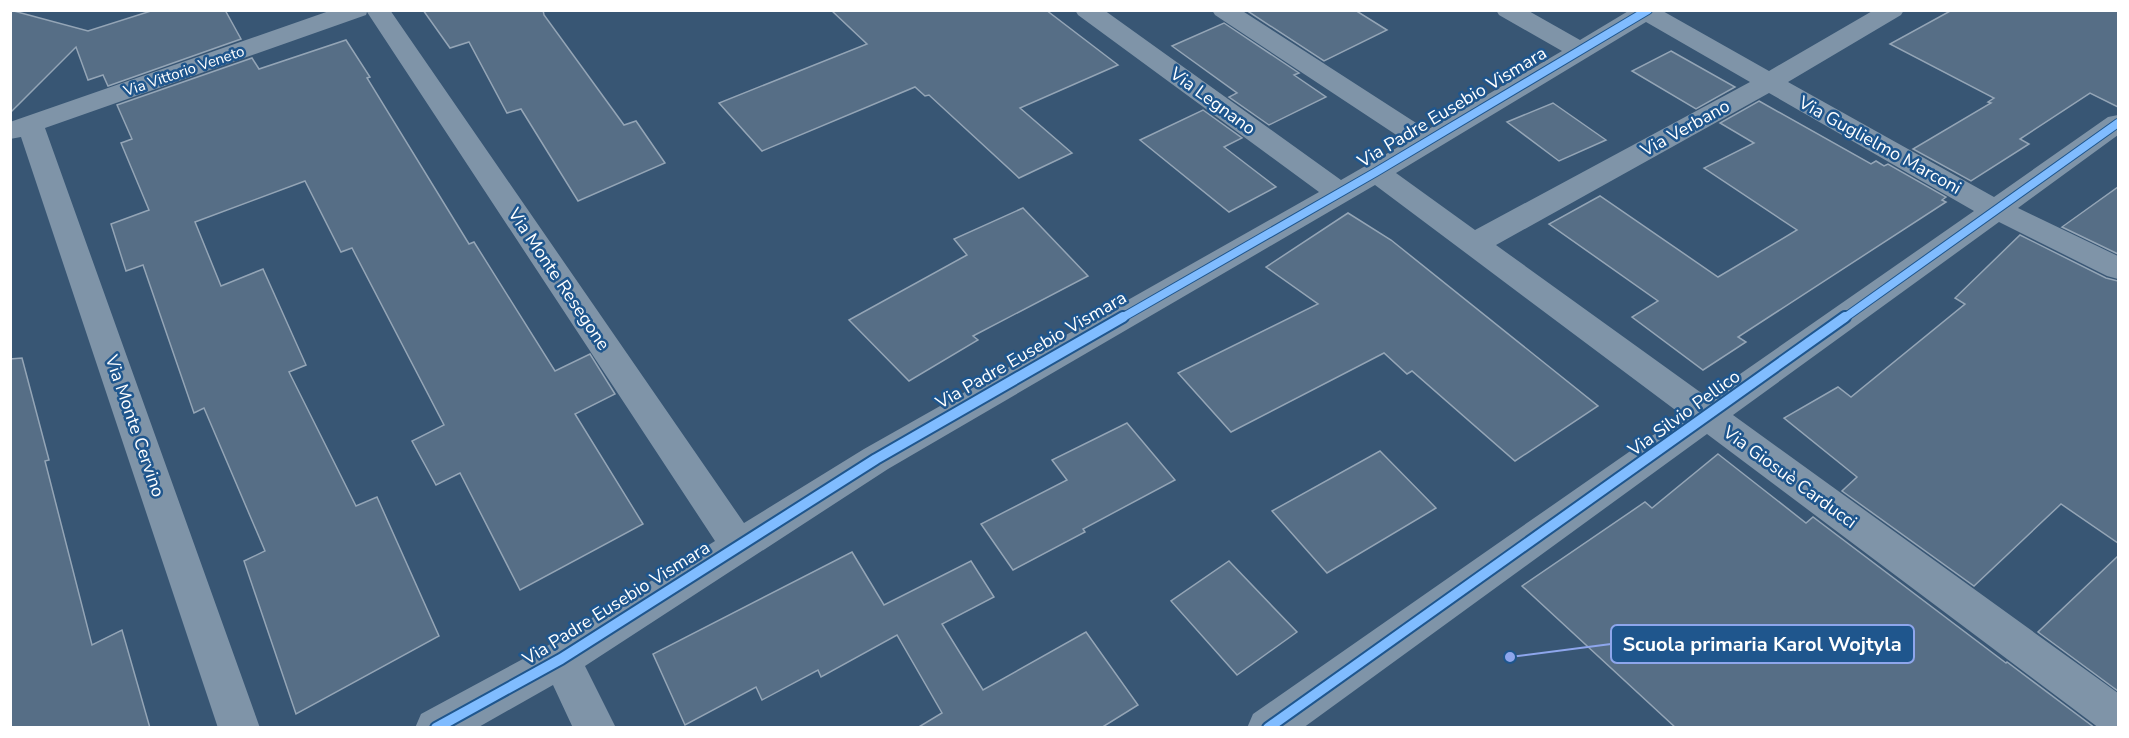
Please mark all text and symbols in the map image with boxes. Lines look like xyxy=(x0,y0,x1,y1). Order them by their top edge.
street label: Via Vittorio Veneto xyxy=(120,41,247,101)
street label: Via Padre Eusebio Vismara xyxy=(1352,41,1551,174)
street label: Via Legnano xyxy=(1164,61,1261,140)
street label: Via Guglielmo Marconi xyxy=(1793,90,1966,200)
street label: Via Verbano xyxy=(1635,94,1734,163)
street label: Via Monte Resegone xyxy=(502,202,616,355)
street label: Via Padre Eusebio Vismara xyxy=(930,285,1131,415)
street label: Via Monte Cervino xyxy=(99,351,171,500)
street label: Via Silvio Pellico xyxy=(1622,364,1745,462)
street label: Via Giosuè Carducci xyxy=(1717,420,1862,534)
street label: Via Padre Eusebio Vismara xyxy=(517,535,714,671)
callout: Scuola primaria Karol Wojtyla xyxy=(1611,625,1914,663)
text: Scuola primaria Karol Wojtyla xyxy=(1622,631,1902,658)

